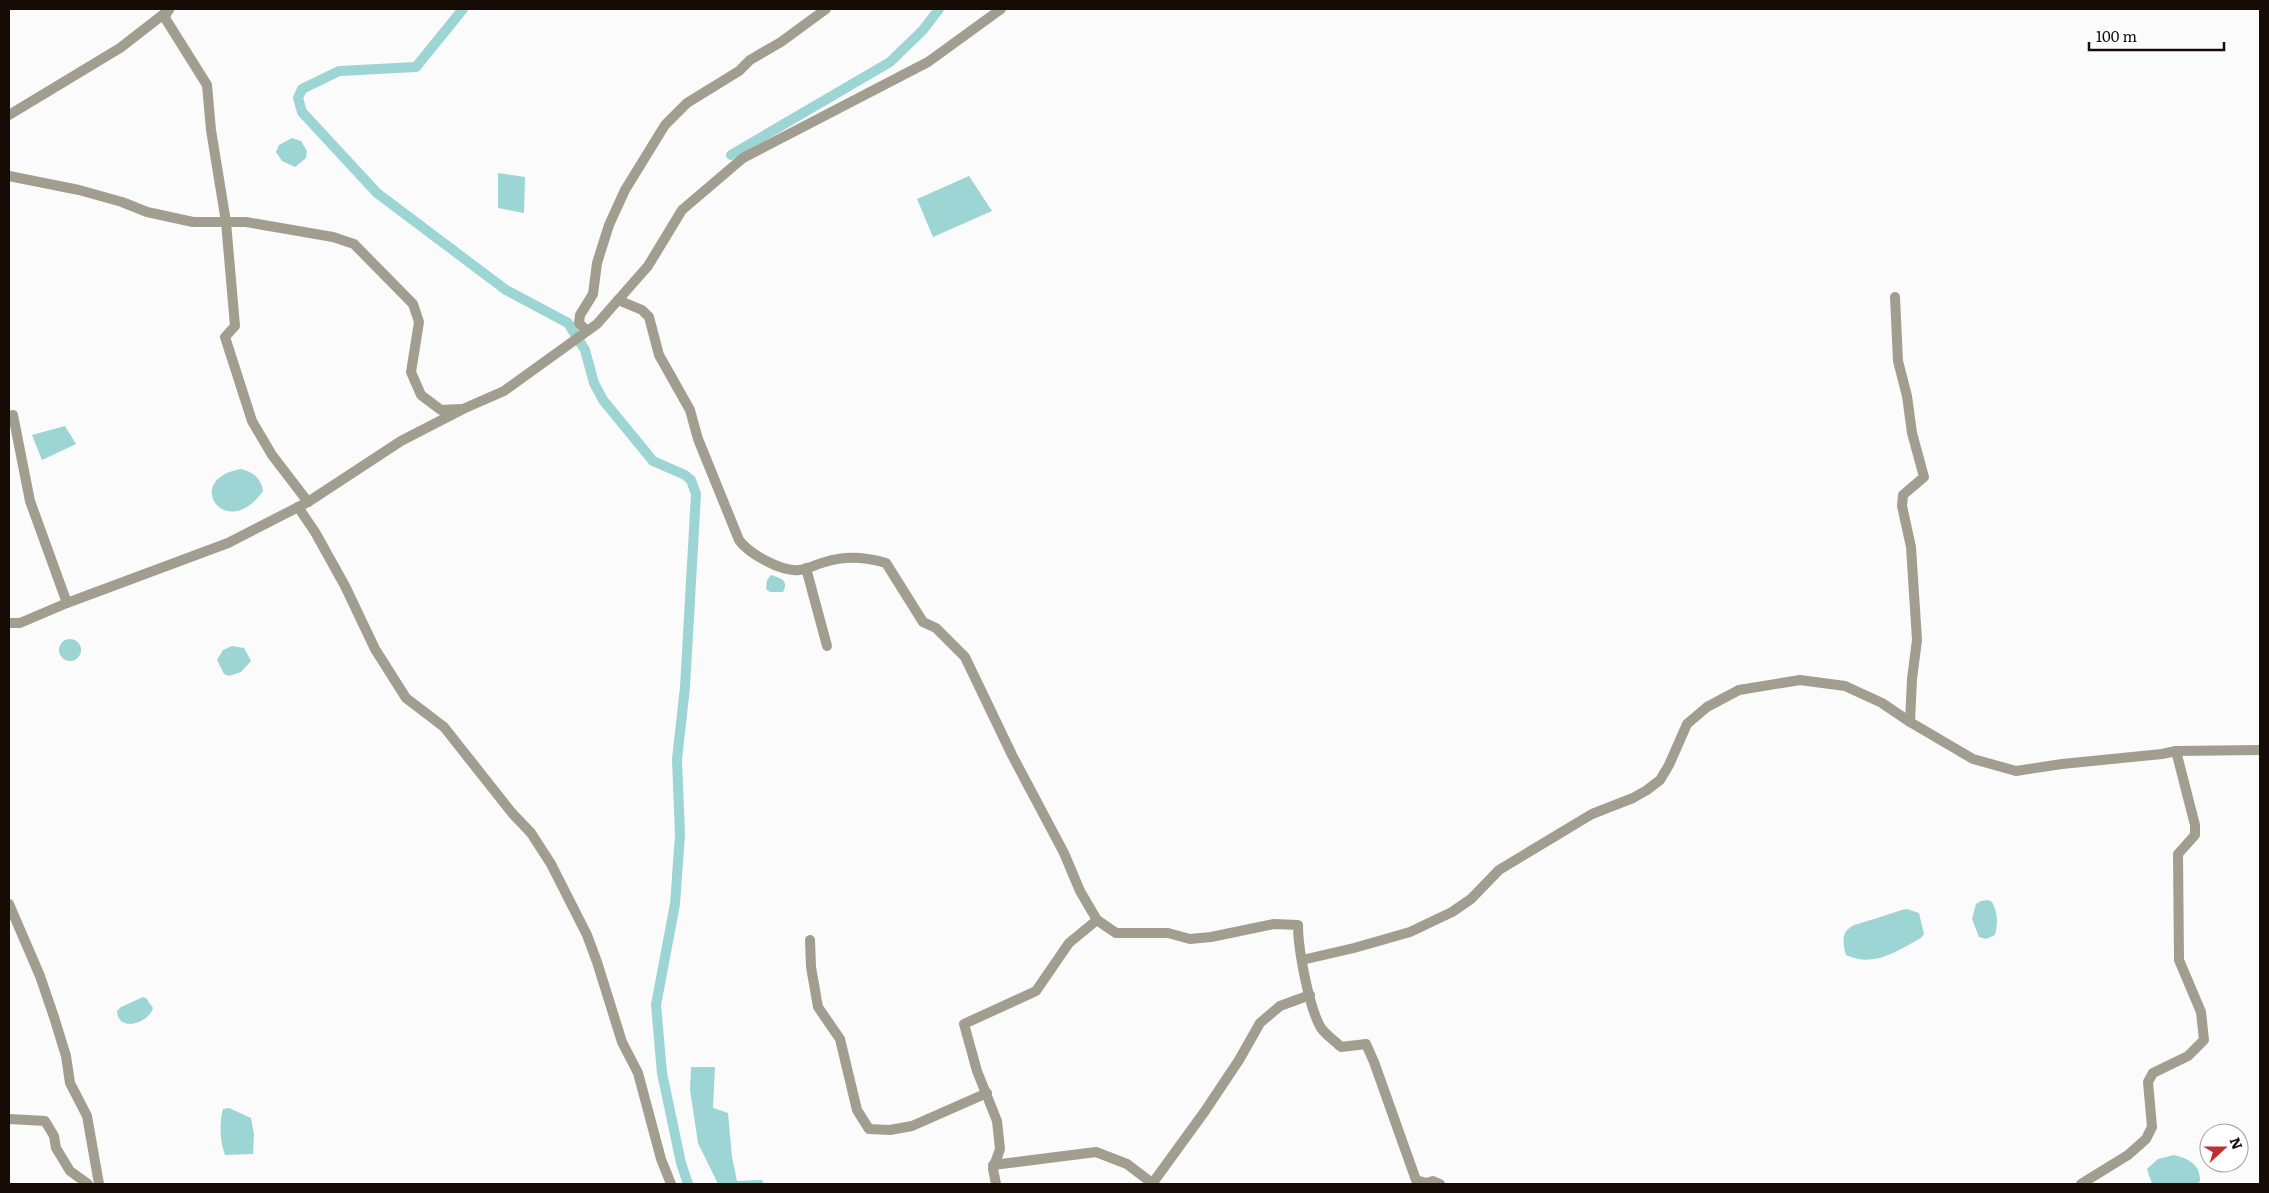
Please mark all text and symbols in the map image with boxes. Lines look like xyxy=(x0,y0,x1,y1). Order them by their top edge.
scale bar xyxy=(2089,20,2224,52)
text: 100 m xyxy=(2096,24,2137,47)
north arrow xyxy=(2199,1123,2249,1173)
text: N xyxy=(2226,1134,2249,1152)

